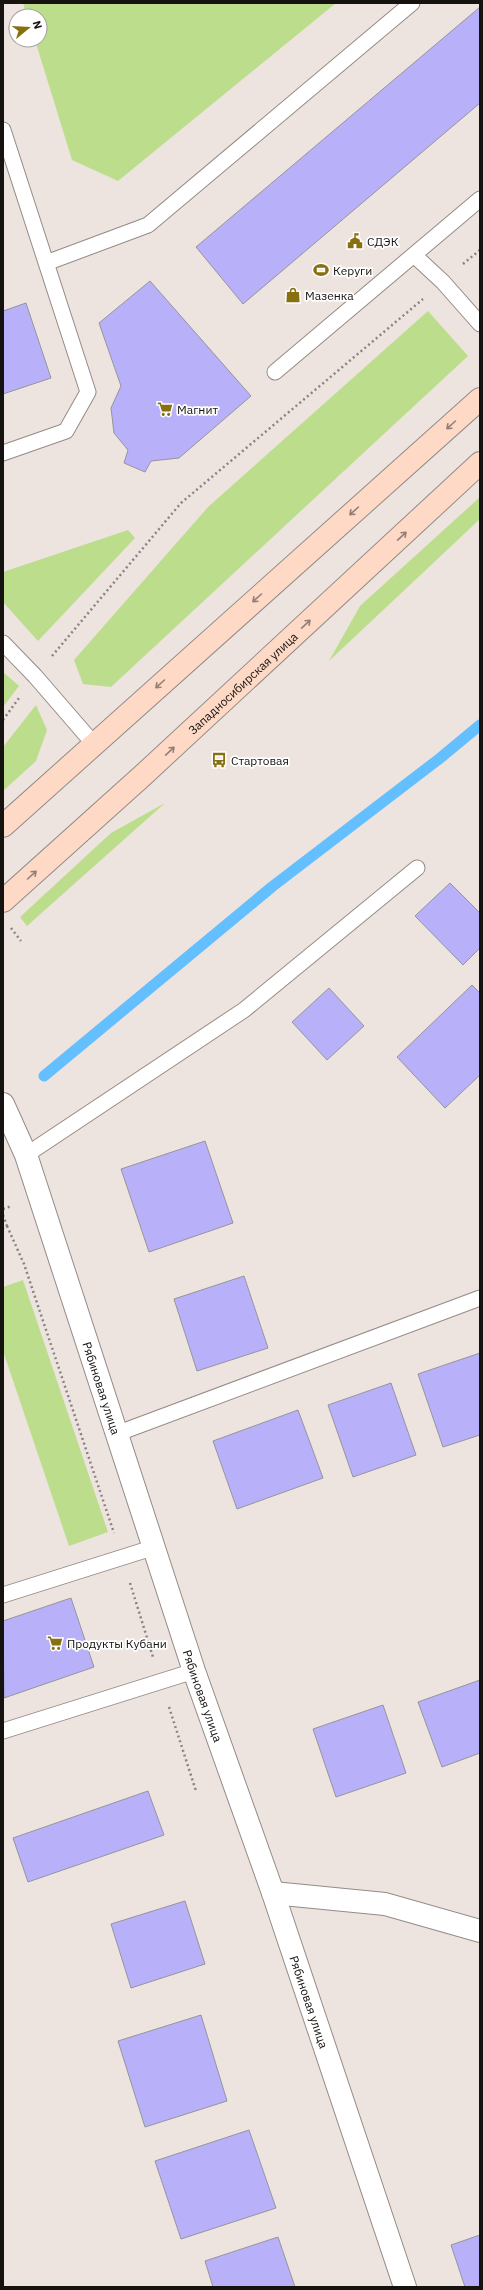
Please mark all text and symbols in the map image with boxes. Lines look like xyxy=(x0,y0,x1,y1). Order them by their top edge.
north arrow xyxy=(8,8,48,48)
text: N xyxy=(30,19,45,31)
public building icon: СДЭК xyxy=(346,232,364,250)
place label: СДЭК xyxy=(367,234,399,249)
sports icon: Керуги xyxy=(312,261,330,279)
place label: Керуги xyxy=(333,263,372,278)
shop icon: Мазенка xyxy=(284,286,302,304)
place label: Мазенка xyxy=(305,288,354,303)
supermarket icon: Магнит xyxy=(156,400,174,418)
place label: Магнит xyxy=(177,402,218,417)
one-way arrow xyxy=(446,420,456,430)
one-way arrow xyxy=(349,507,359,516)
one-way arrow xyxy=(397,531,407,540)
one-way arrow xyxy=(251,593,262,602)
one-way arrow xyxy=(301,620,311,629)
street label: Западносибирская улица xyxy=(185,628,301,737)
one-way arrow xyxy=(154,680,165,689)
one-way arrow xyxy=(165,746,175,755)
bus stop icon: Стартовая xyxy=(210,751,228,769)
place label: Стартовая xyxy=(231,753,289,768)
one-way arrow xyxy=(27,871,37,880)
street label: Рябиновая улица xyxy=(80,1340,124,1437)
supermarket icon: Продукты Кубани xyxy=(46,1634,64,1652)
place label: Продукты Кубани xyxy=(67,1636,167,1651)
street label: Рябиновая улица xyxy=(180,1648,226,1745)
street label: Рябиновая улица xyxy=(287,1954,332,2051)

